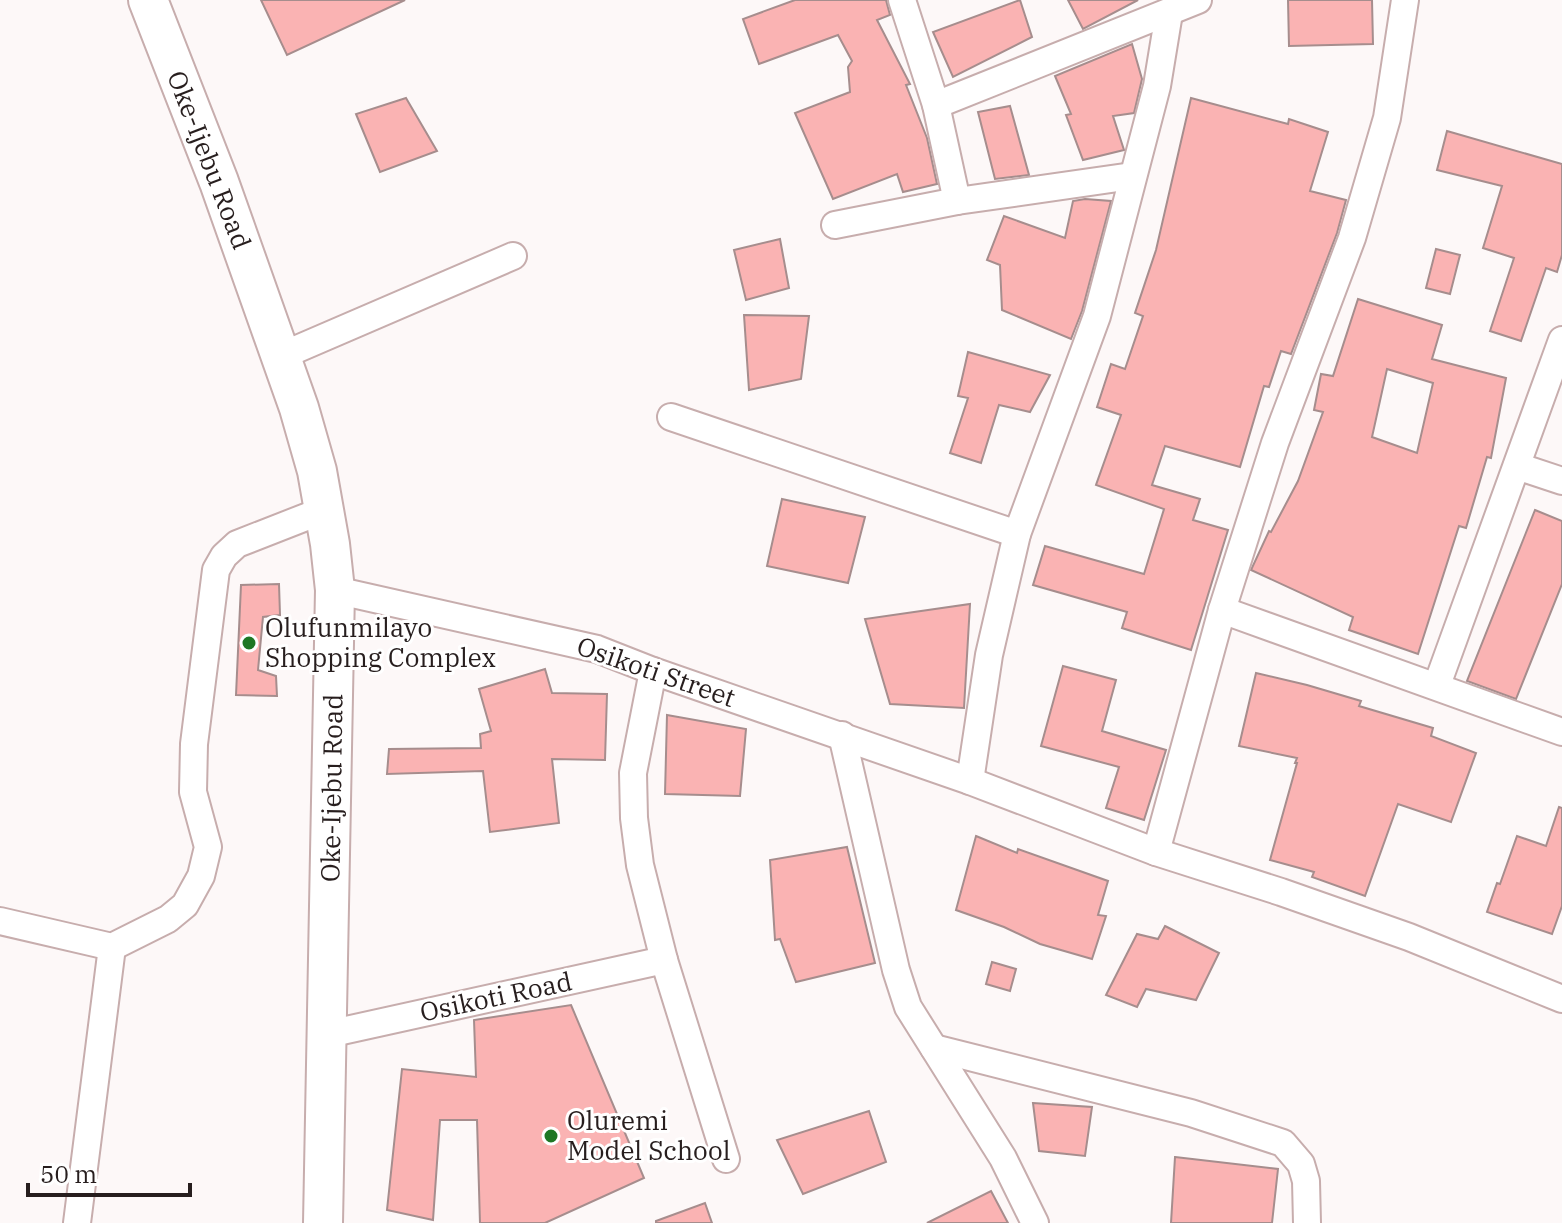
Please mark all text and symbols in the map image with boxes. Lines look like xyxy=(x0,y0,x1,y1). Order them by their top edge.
street label: Oke-Ijebu Road xyxy=(160,66,260,254)
place label: Olufunmilayo Shopping Complex xyxy=(265,610,496,674)
street label: Osikoti Street xyxy=(573,628,740,714)
marker: Olufunmilayo Shopping Complex xyxy=(240,634,258,652)
street label: Oke-Ijebu Road xyxy=(312,694,350,882)
street label: Osikoti Road xyxy=(417,963,575,1029)
place label: Oluremi Model School xyxy=(567,1103,731,1167)
marker: Oluremi Model School xyxy=(542,1127,560,1145)
scale bar xyxy=(28,1147,190,1197)
text: 50 m xyxy=(40,1158,97,1190)

